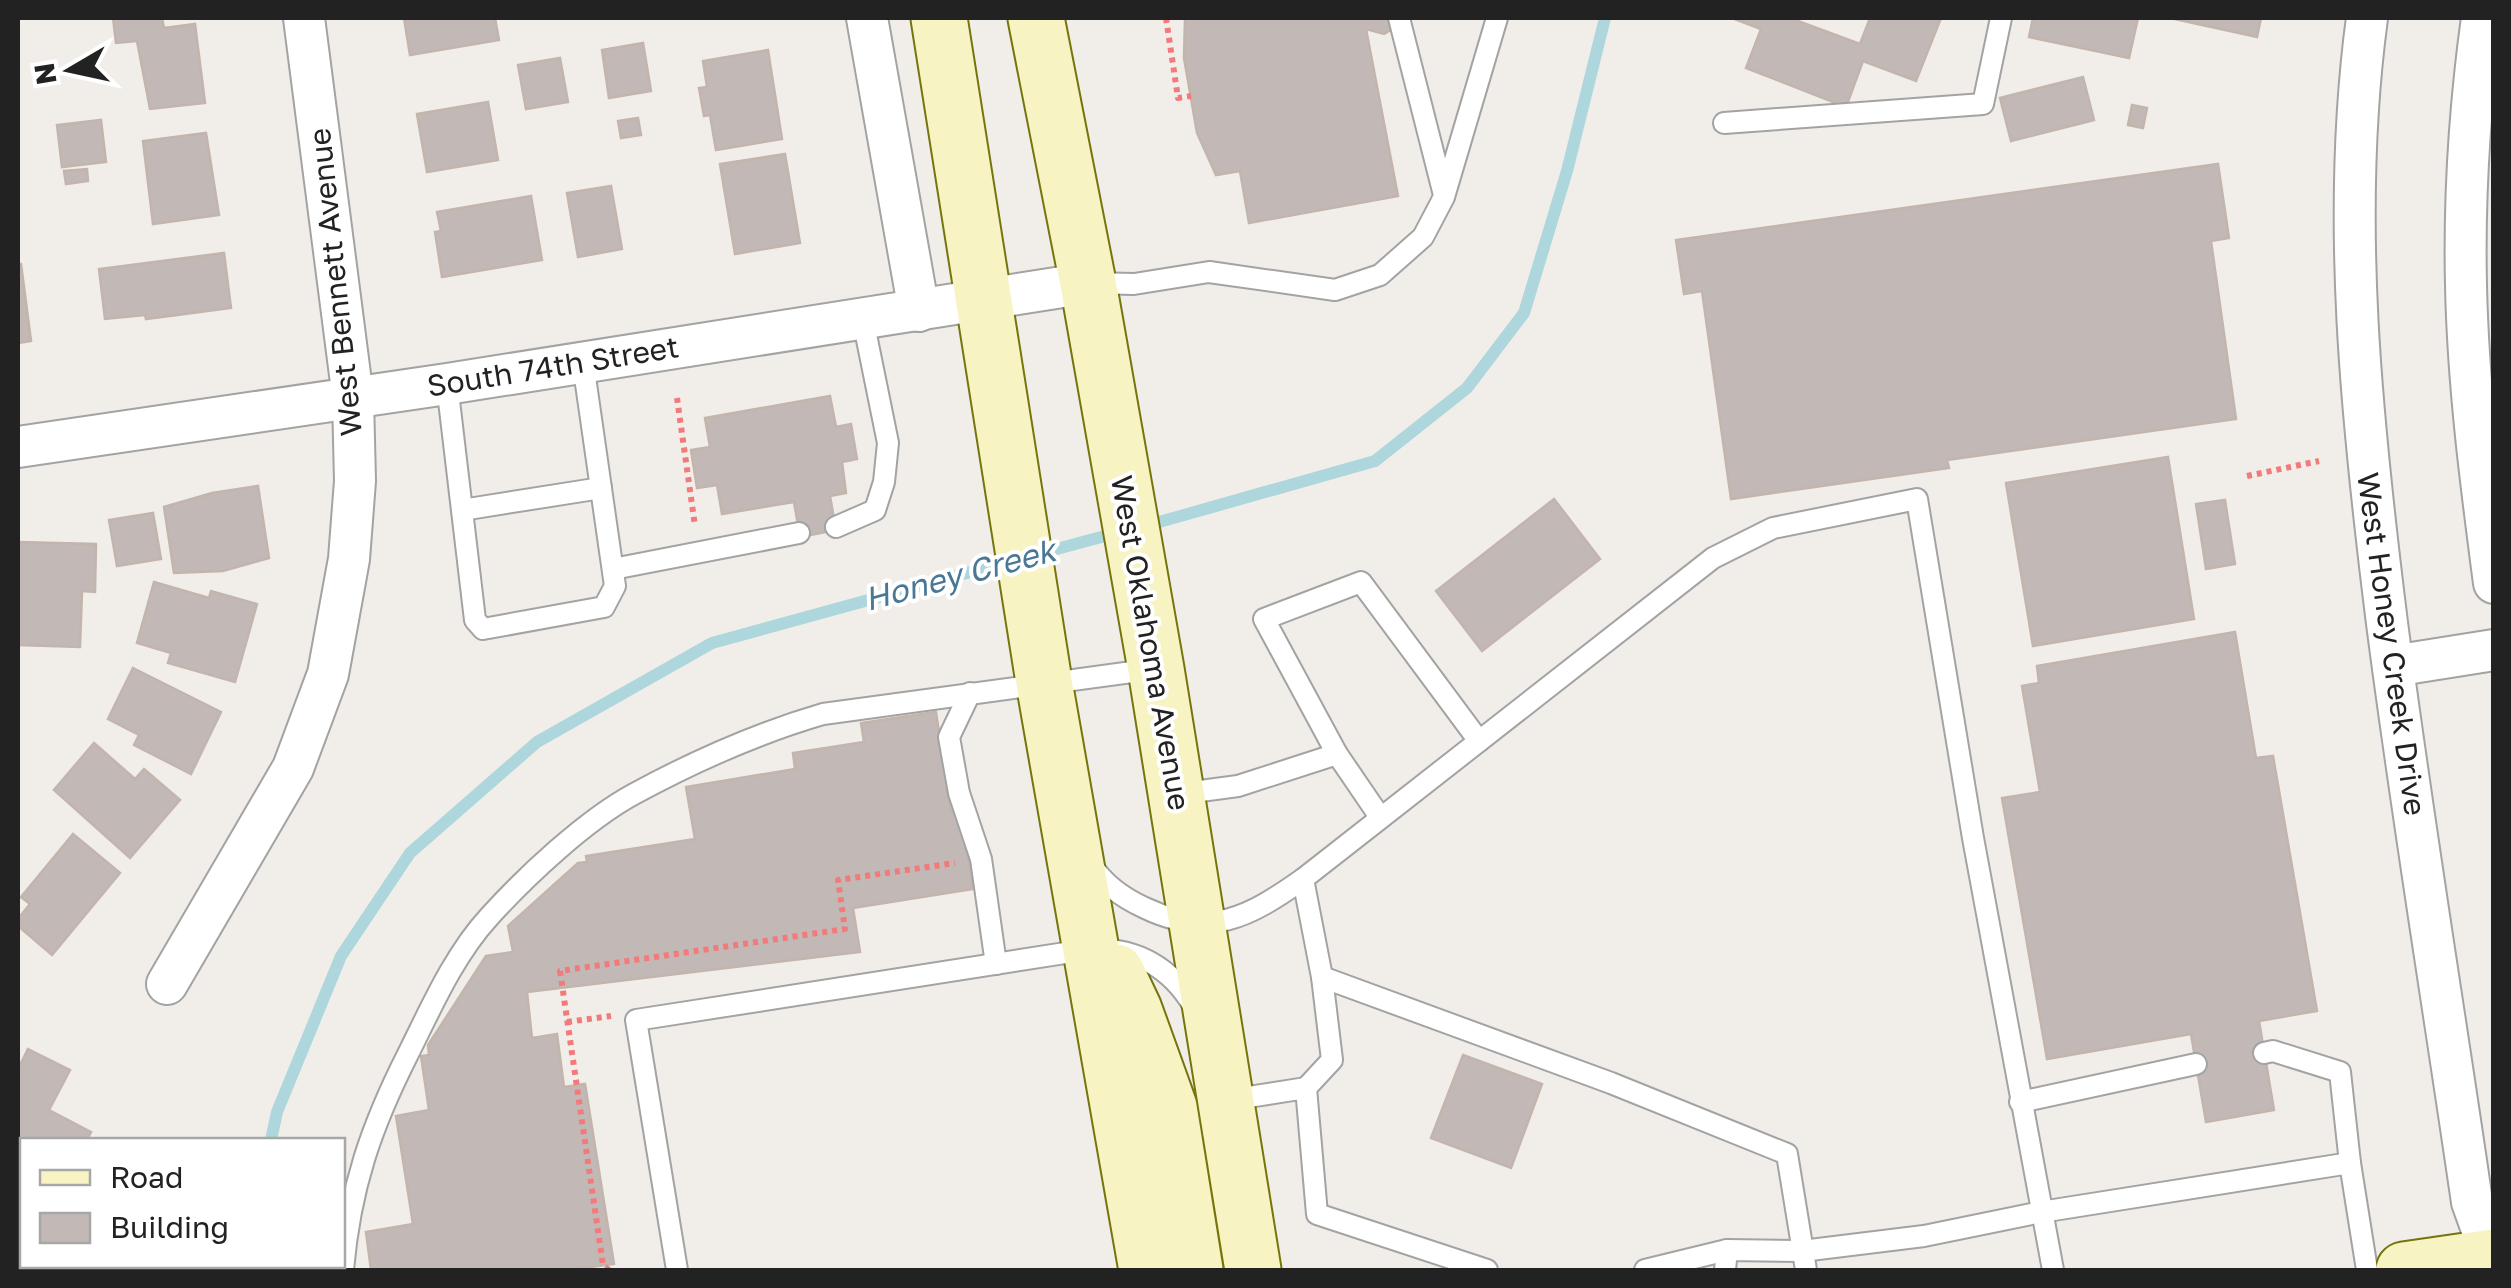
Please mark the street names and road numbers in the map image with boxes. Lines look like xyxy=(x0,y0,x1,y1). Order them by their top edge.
street label: West Bennett Avenue xyxy=(301,126,369,438)
street label: South 74th Street xyxy=(424,328,681,404)
street label: West Honey Creek Drive xyxy=(2350,470,2434,818)
street label: West Oklahoma Avenue xyxy=(1104,473,1198,813)

